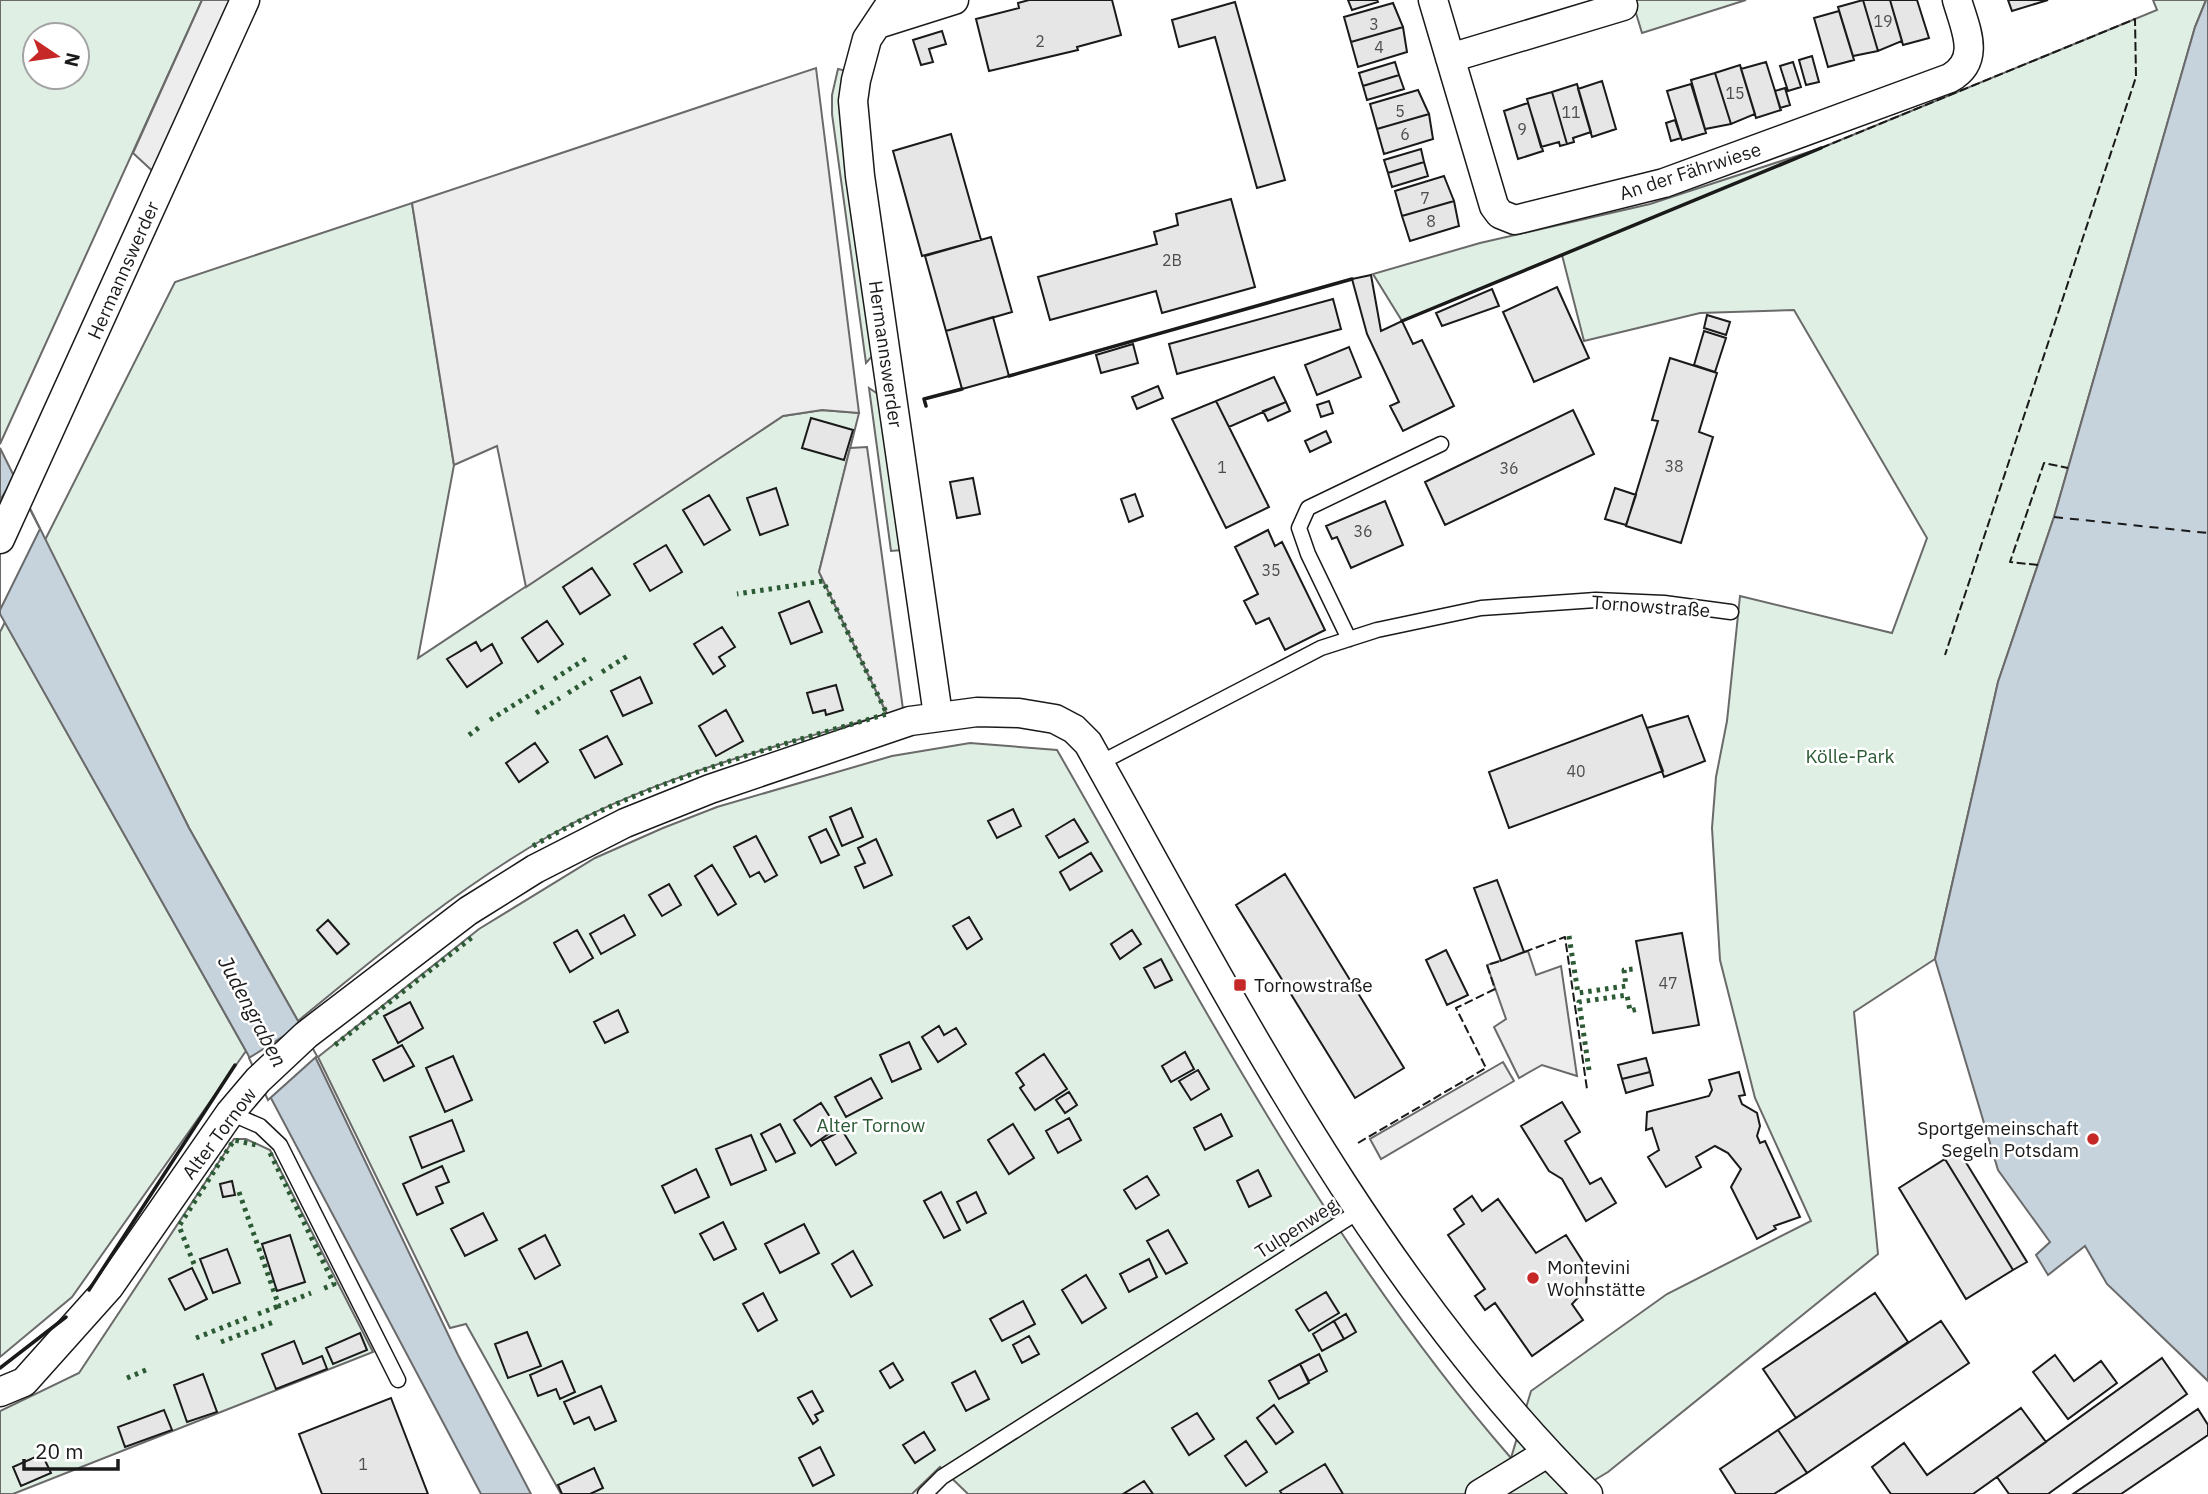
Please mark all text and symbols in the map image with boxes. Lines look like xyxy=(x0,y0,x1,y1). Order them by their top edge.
house number: 19 xyxy=(1873,11,1893,31)
house number: 3 xyxy=(1369,14,1379,34)
north arrow xyxy=(21,21,91,91)
house number: 2 xyxy=(1035,31,1045,51)
house number: 4 xyxy=(1374,37,1384,57)
text: N xyxy=(59,50,86,69)
house number: 15 xyxy=(1725,83,1745,103)
house number: 5 xyxy=(1395,101,1405,121)
house number: 11 xyxy=(1561,102,1581,122)
house number: 9 xyxy=(1517,119,1527,139)
house number: 6 xyxy=(1400,124,1410,144)
street label: An der Fährwiese xyxy=(1616,137,1764,205)
house number: 7 xyxy=(1420,188,1430,208)
street label: Hermannswerder xyxy=(82,197,164,343)
house number: 8 xyxy=(1426,211,1436,231)
house number: 2B xyxy=(1162,250,1182,270)
street label: Hermannswerder xyxy=(864,279,908,429)
house number: 38 xyxy=(1664,456,1684,476)
house number: 1 xyxy=(1217,457,1227,477)
house number: 36 xyxy=(1499,458,1519,478)
house number: 36 xyxy=(1353,521,1373,541)
house number: 35 xyxy=(1261,560,1281,580)
street label: Tornowstraße xyxy=(1591,590,1711,622)
park label: Kölle-Park xyxy=(1805,744,1895,768)
house number: 40 xyxy=(1566,761,1586,781)
water label: Judengraben xyxy=(212,951,294,1071)
place label: Tornowstraße xyxy=(1254,973,1373,997)
house number: 47 xyxy=(1658,973,1678,993)
marker: Tornowstraße xyxy=(1232,977,1248,993)
street label: Alter Tornow xyxy=(177,1082,261,1184)
park label: Alter Tornow xyxy=(817,1113,925,1137)
place label: Sportgemeinschaft Segeln Potsdam xyxy=(1917,1116,2079,1162)
marker: Sportgemeinschaft Segeln Potsdam xyxy=(2085,1131,2101,1147)
street label: Tulpenweg xyxy=(1250,1193,1342,1263)
place label: Montevini Wohnstätte xyxy=(1547,1255,1645,1301)
marker: Montevini Wohnstätte xyxy=(1525,1270,1541,1286)
scale bar xyxy=(24,1428,119,1472)
text: 20 m xyxy=(35,1437,84,1465)
house number: 1 xyxy=(358,1454,368,1474)

